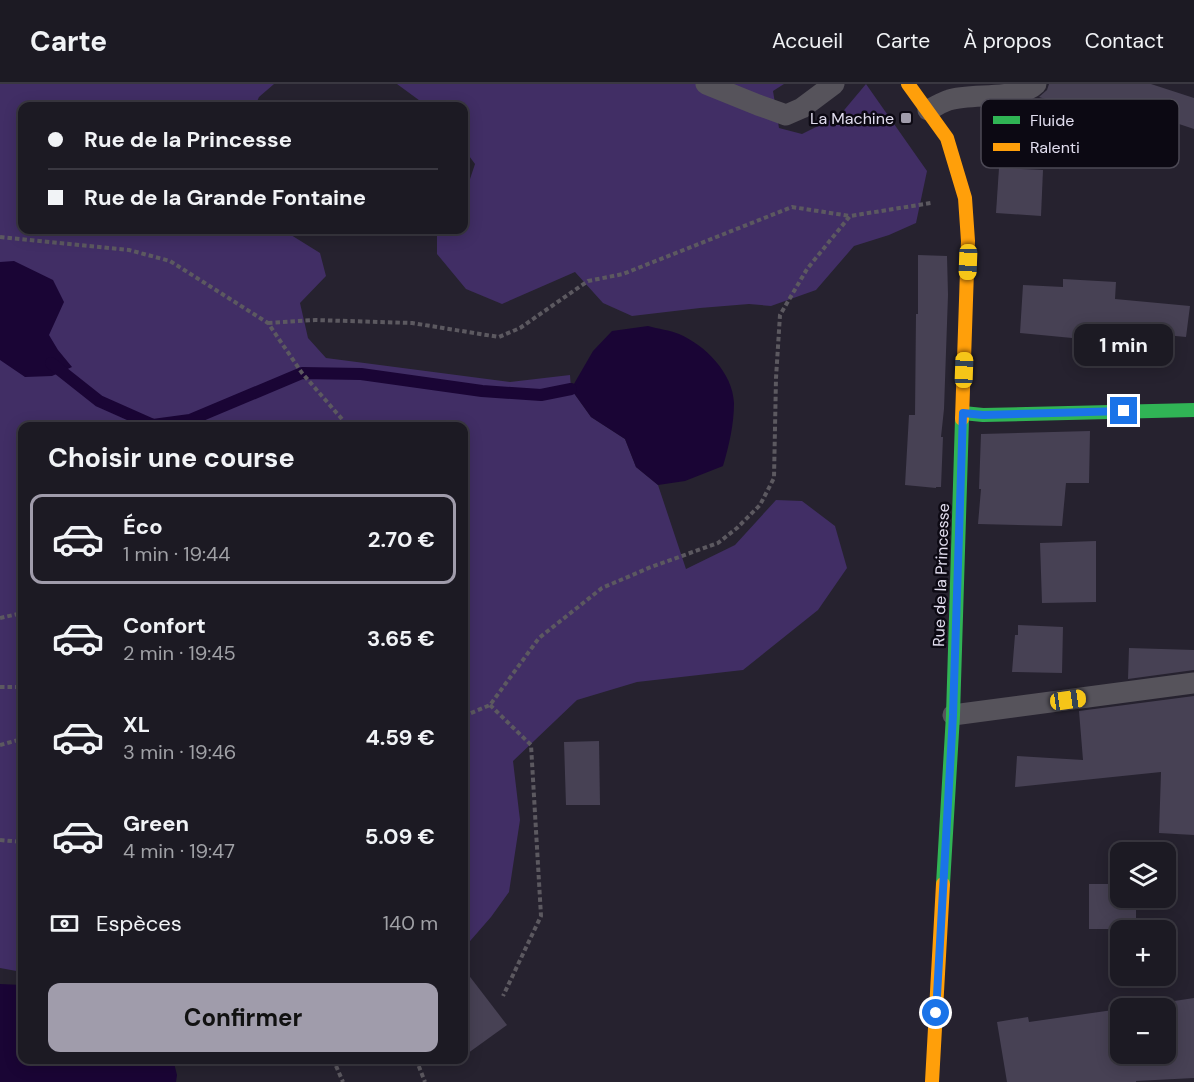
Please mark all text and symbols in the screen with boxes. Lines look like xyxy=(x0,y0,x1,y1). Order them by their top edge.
text: Carte xyxy=(30,23,107,60)
text: Accueil xyxy=(772,27,843,55)
text: Carte xyxy=(876,27,930,55)
text: À propos xyxy=(963,27,1052,55)
text: Contact xyxy=(1085,27,1164,55)
legend xyxy=(981,99,1179,168)
place label: La Machine xyxy=(810,108,894,129)
text: Fluide xyxy=(1030,110,1074,131)
marker: La Machine xyxy=(899,111,913,125)
text: Rue de la Princesse xyxy=(84,125,292,154)
text: Ralenti xyxy=(1030,137,1080,158)
text: Rue de la Grande Fontaine xyxy=(84,183,366,212)
car xyxy=(958,244,978,280)
callout: 1 min xyxy=(1074,324,1174,366)
text: 1 min xyxy=(1099,332,1148,358)
car xyxy=(954,352,974,388)
route end xyxy=(1110,397,1137,424)
text: Choisir une course xyxy=(48,440,295,475)
street label: Rue de la Princesse xyxy=(928,503,954,647)
icon: car xyxy=(51,512,105,566)
text: Éco xyxy=(123,512,163,541)
text: 2.70 € xyxy=(368,525,435,554)
text: 1 min · 19:44 xyxy=(123,541,230,567)
icon: car xyxy=(51,611,105,665)
text: Confort xyxy=(123,611,206,640)
text: 3.65 € xyxy=(367,624,435,653)
text: 2 min · 19:45 xyxy=(123,640,236,666)
car xyxy=(1049,689,1087,711)
icon: car xyxy=(51,710,105,764)
text: XL xyxy=(123,710,150,739)
text: 4.59 € xyxy=(365,723,435,752)
text: 3 min · 19:46 xyxy=(123,739,236,765)
icon: car xyxy=(51,809,105,863)
text: Green xyxy=(123,809,189,838)
text: 5.09 € xyxy=(365,822,435,851)
text: 4 min · 19:47 xyxy=(123,838,235,864)
map controls xyxy=(1110,842,1176,1064)
button: layers xyxy=(1110,842,1176,908)
icon: cash xyxy=(48,907,81,940)
text: Espèces xyxy=(96,909,182,938)
text: 140 m xyxy=(383,910,438,936)
button: + xyxy=(1110,920,1176,986)
button: Confirmer xyxy=(48,983,438,1052)
button: − xyxy=(1110,998,1176,1064)
route start xyxy=(922,999,949,1026)

